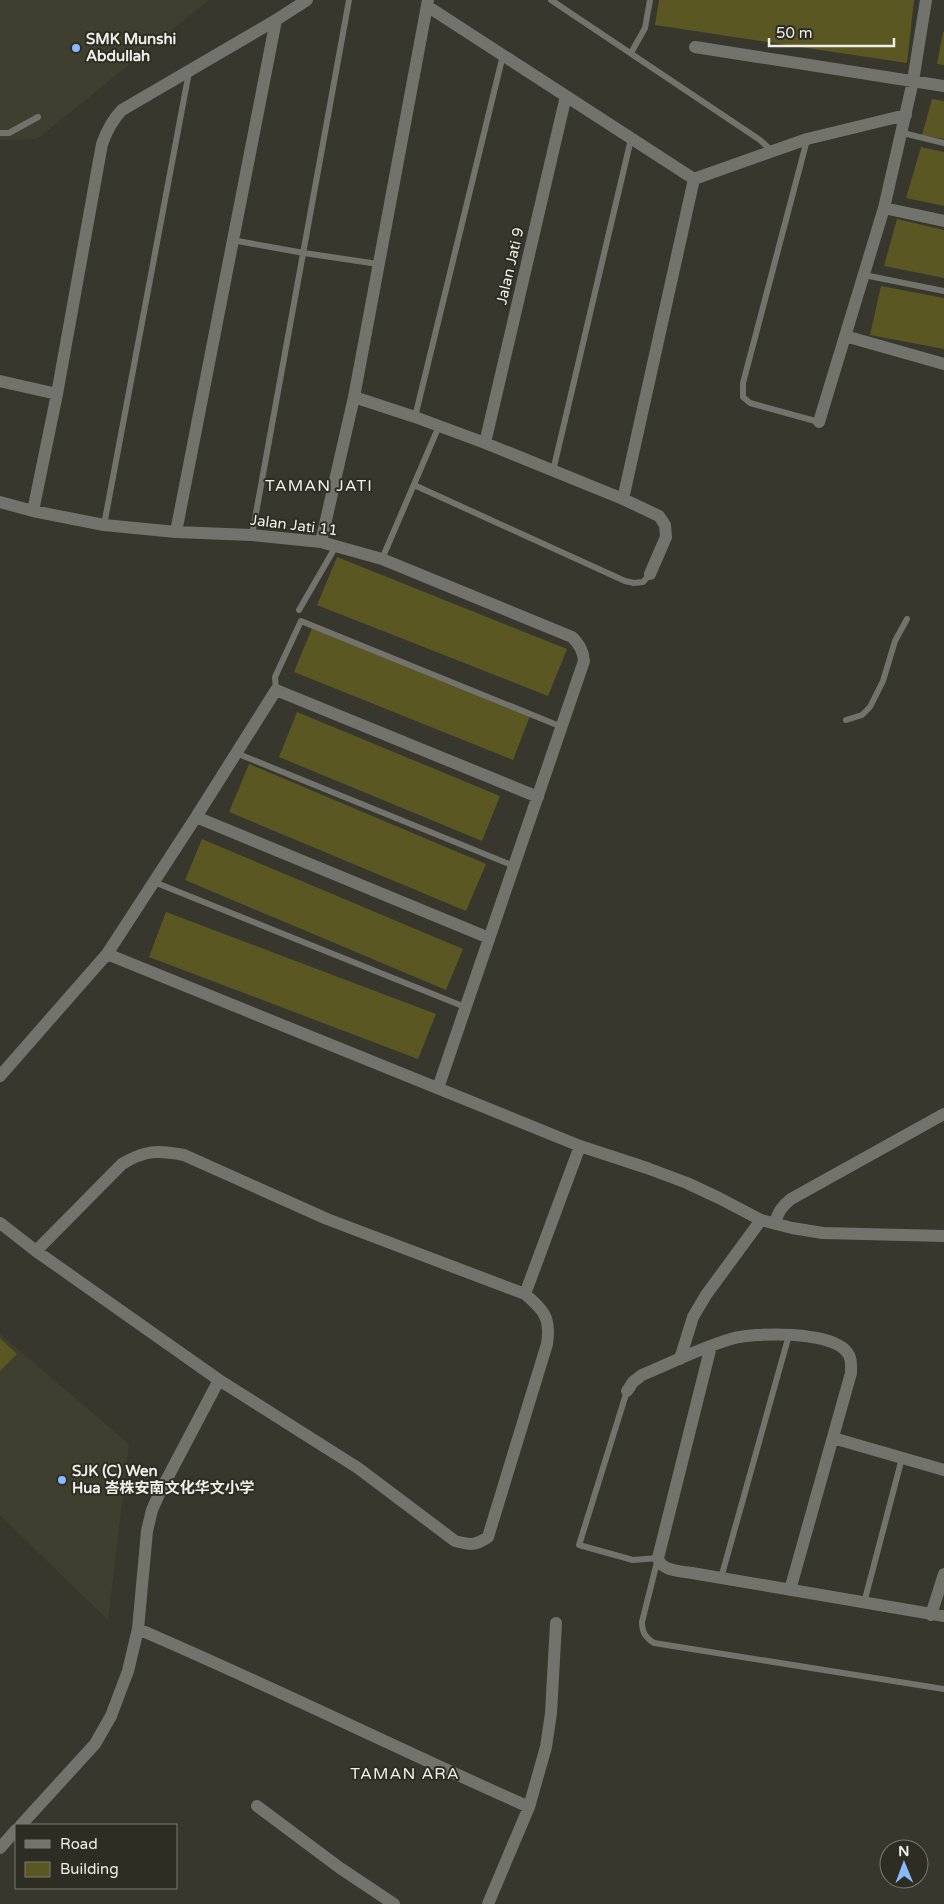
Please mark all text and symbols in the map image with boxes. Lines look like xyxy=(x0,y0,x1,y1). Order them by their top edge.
scale bar xyxy=(769,15,894,47)
text: 50 m xyxy=(776,24,813,42)
place label: SMK Munshi Abdullah xyxy=(86,30,176,65)
marker: SMK Munshi Abdullah xyxy=(70,42,82,54)
street label: Jalan Jati 9 xyxy=(492,226,528,306)
district label: TAMAN JATI xyxy=(265,476,373,496)
street label: Jalan Jati 11 xyxy=(249,511,339,539)
place label: SJK (C) Wen Hua 峇株安南文化华文小学 xyxy=(72,1462,255,1497)
marker: SJK (C) Wen Hua 峇株安南文化华文小学 xyxy=(56,1474,68,1486)
district label: TAMAN ARA xyxy=(350,1764,460,1784)
legend xyxy=(15,1824,178,1889)
text: Road xyxy=(60,1835,98,1853)
north arrow xyxy=(879,1839,929,1889)
text: N xyxy=(898,1843,910,1860)
text: Building xyxy=(60,1860,119,1878)

